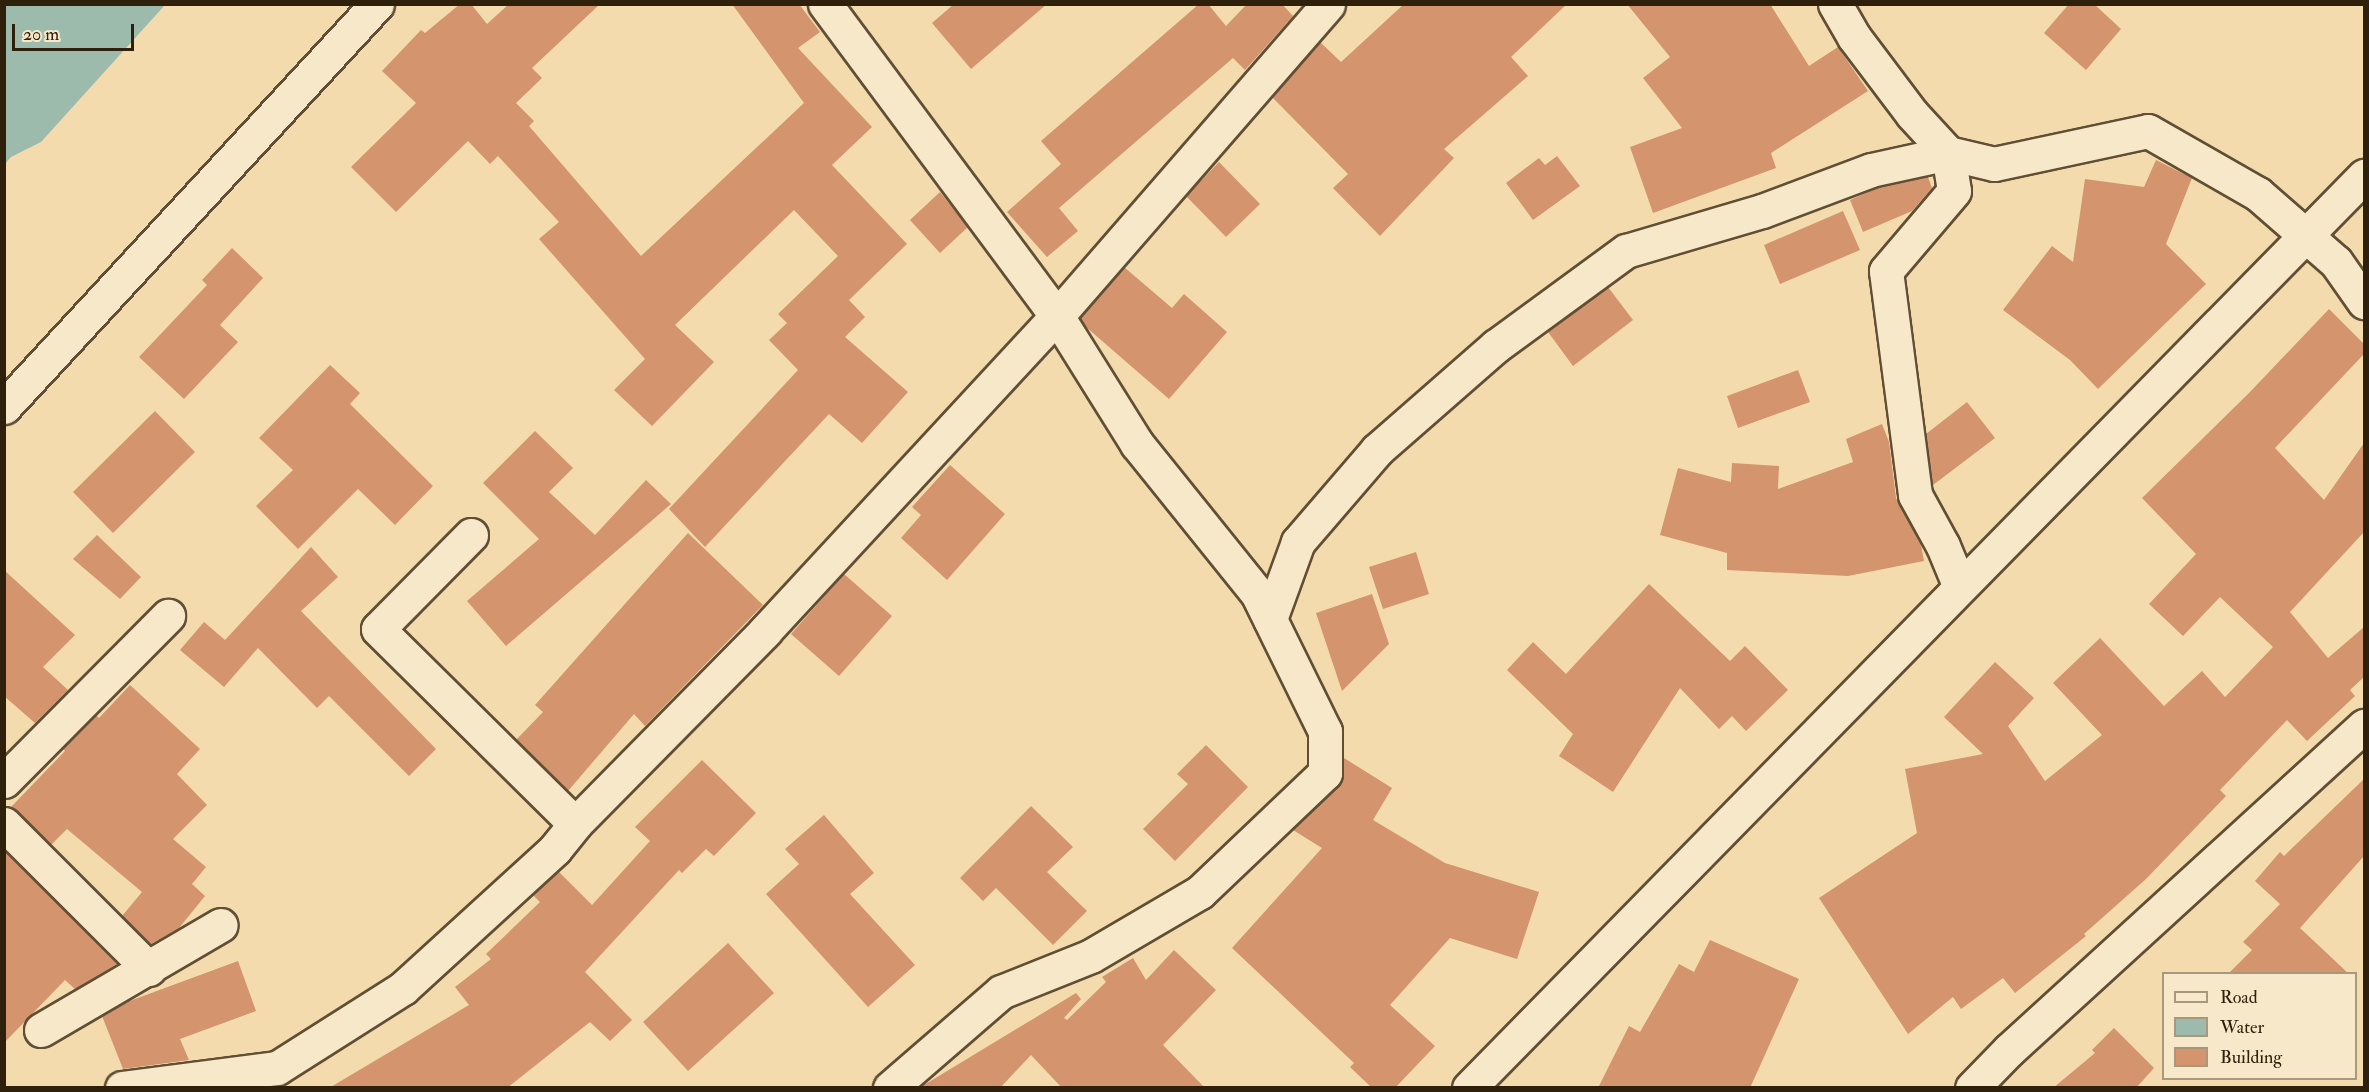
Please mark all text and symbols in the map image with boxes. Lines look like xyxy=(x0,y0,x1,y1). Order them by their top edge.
scale bar xyxy=(15,12,136,50)
text: 20 m xyxy=(23,23,59,46)
legend xyxy=(2162,972,2357,1080)
text: Road xyxy=(2220,986,2258,1009)
text: Water xyxy=(2220,1016,2264,1039)
text: Building xyxy=(2220,1046,2282,1069)

